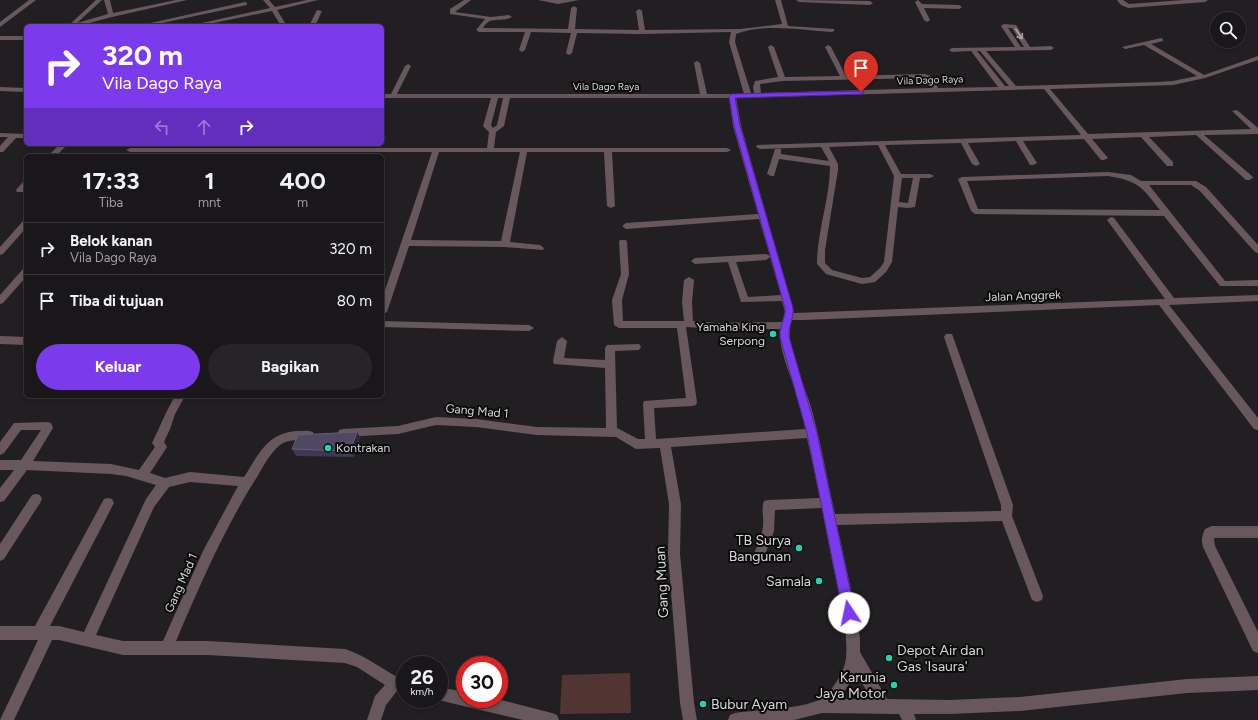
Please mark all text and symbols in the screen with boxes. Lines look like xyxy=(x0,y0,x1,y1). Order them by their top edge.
map controls xyxy=(1210,12,1246,48)
button: search xyxy=(1210,12,1246,48)
one-way arrow xyxy=(1015,28,1023,39)
text: 320 m xyxy=(102,38,183,72)
icon: right xyxy=(36,40,88,92)
pin xyxy=(844,51,878,92)
icon: arrive xyxy=(850,57,872,79)
text: Vila Dago Raya xyxy=(102,72,222,94)
street label: Vila Dago Raya xyxy=(896,72,964,88)
street label: Vila Dago Raya xyxy=(573,80,639,93)
icon: left xyxy=(151,116,173,138)
icon: ahead xyxy=(193,116,215,138)
icon: right xyxy=(235,116,257,138)
text: 17:33 xyxy=(82,166,140,195)
text: 1 xyxy=(204,166,215,195)
text: 400 xyxy=(279,166,326,195)
text: Tiba xyxy=(99,195,123,210)
text: mnt xyxy=(198,195,221,210)
text: m xyxy=(297,195,308,210)
text: Belok kanan xyxy=(70,232,152,250)
icon: right xyxy=(36,238,58,260)
text: 320 m xyxy=(329,240,372,258)
text: Vila Dago Raya xyxy=(70,250,157,265)
street label: Jalan Anggrek xyxy=(985,288,1061,304)
icon: arrive xyxy=(36,290,58,312)
text: Tiba di tujuan xyxy=(70,292,164,310)
text: 80 m xyxy=(337,292,372,310)
place label: Yamaha King Serpong xyxy=(696,320,765,348)
marker: Yamaha King Serpong xyxy=(768,329,778,339)
button: Keluar xyxy=(36,344,200,390)
button: Bagikan xyxy=(208,344,372,390)
street label: Gang Mad 1 xyxy=(445,401,509,421)
place label: Kontrakan xyxy=(336,441,390,455)
marker: Kontrakan xyxy=(323,443,333,453)
place label: TB Surya Bangunan xyxy=(729,532,791,565)
marker: TB Surya Bangunan xyxy=(794,543,804,553)
street label: Gang Muan xyxy=(652,545,672,618)
street label: Gang Mad 1 xyxy=(162,551,200,615)
place label: Samala xyxy=(766,573,811,590)
marker: Samala xyxy=(814,576,824,586)
position arrow xyxy=(828,592,870,634)
place label: Depot Air dan Gas 'Isaura' xyxy=(897,642,984,675)
marker: Depot Air dan Gas 'Isaura' xyxy=(884,653,894,663)
speed limit sign: 30 xyxy=(456,656,508,708)
text: 26 xyxy=(410,665,434,689)
place label: Karunia Jaya Motor xyxy=(816,669,886,702)
marker: Karunia Jaya Motor xyxy=(889,680,899,690)
text: km/h xyxy=(411,685,433,698)
place label: Bubur Ayam xyxy=(711,696,787,713)
marker: Bubur Ayam xyxy=(698,699,708,709)

